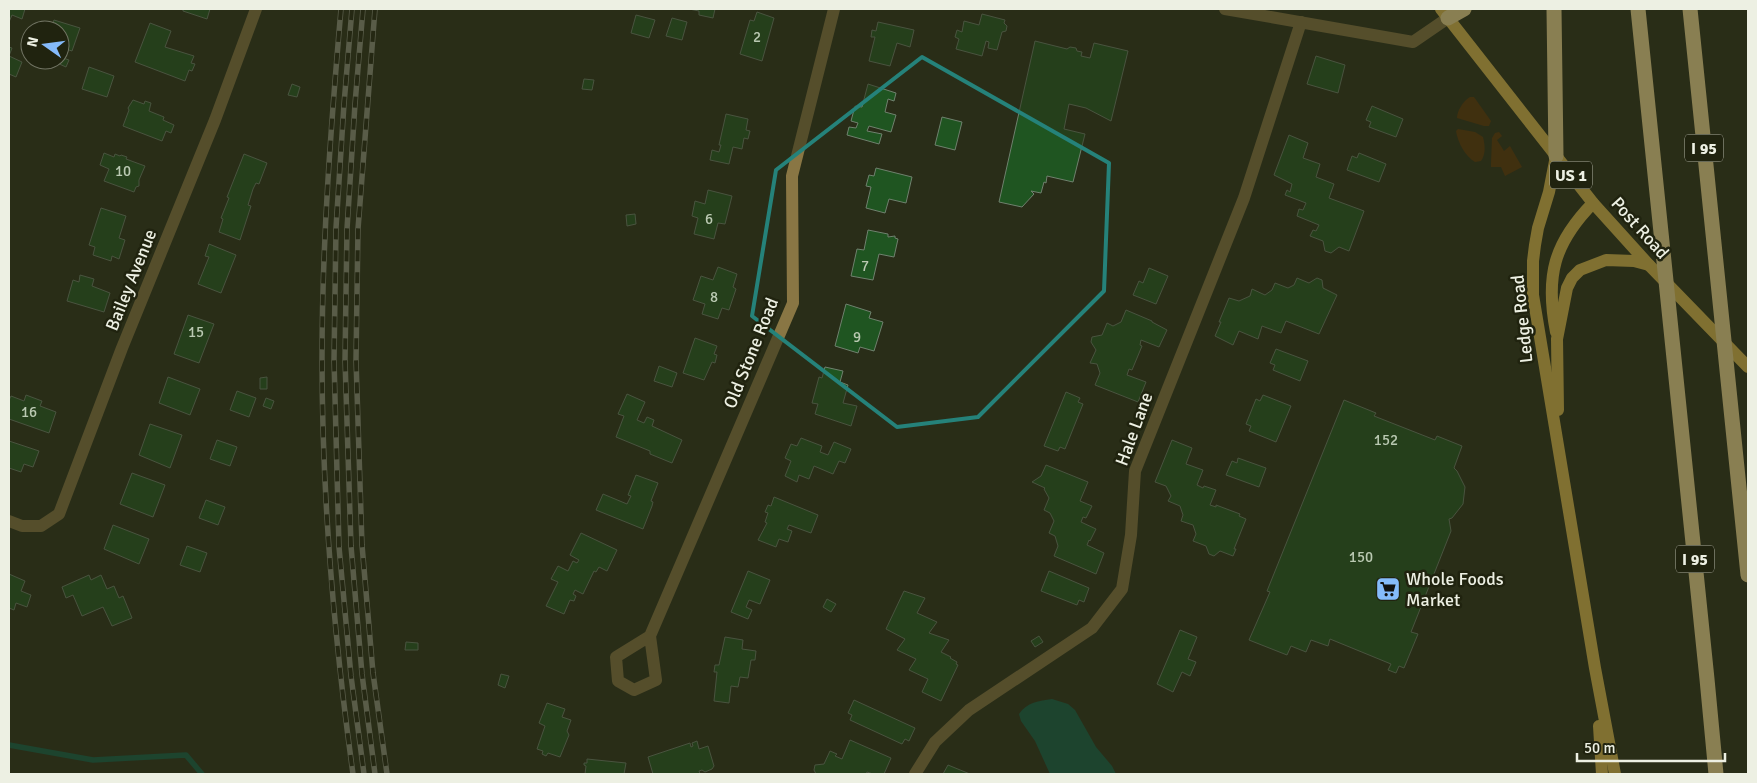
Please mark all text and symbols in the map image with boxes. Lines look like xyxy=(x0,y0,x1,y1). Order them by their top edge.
north arrow xyxy=(20,20,70,70)
house number: 2 xyxy=(753,28,761,46)
text: N xyxy=(23,35,42,49)
road number: I 95 xyxy=(1685,134,1723,162)
house number: 10 xyxy=(115,162,131,180)
road number: US 1 xyxy=(1550,162,1592,188)
street label: Post Road xyxy=(1606,192,1674,264)
house number: 6 xyxy=(705,210,713,228)
street label: Bailey Avenue xyxy=(101,226,161,334)
house number: 7 xyxy=(861,257,869,275)
street label: Ledge Road xyxy=(1506,274,1538,364)
house number: 8 xyxy=(710,288,718,306)
street label: Old Stone Road xyxy=(719,294,783,412)
house number: 15 xyxy=(188,323,204,341)
house number: 9 xyxy=(853,328,861,346)
street label: Hale Lane xyxy=(1111,389,1157,469)
house number: 16 xyxy=(21,403,37,421)
house number: 152 xyxy=(1374,431,1398,449)
road number: I 95 xyxy=(1676,546,1714,572)
house number: 150 xyxy=(1349,548,1373,566)
place label: Whole Foods Market xyxy=(1406,568,1504,611)
supermarket icon: Whole Foods Market xyxy=(1375,576,1401,602)
scale bar xyxy=(1577,730,1724,762)
text: 50 m xyxy=(1584,739,1615,757)

